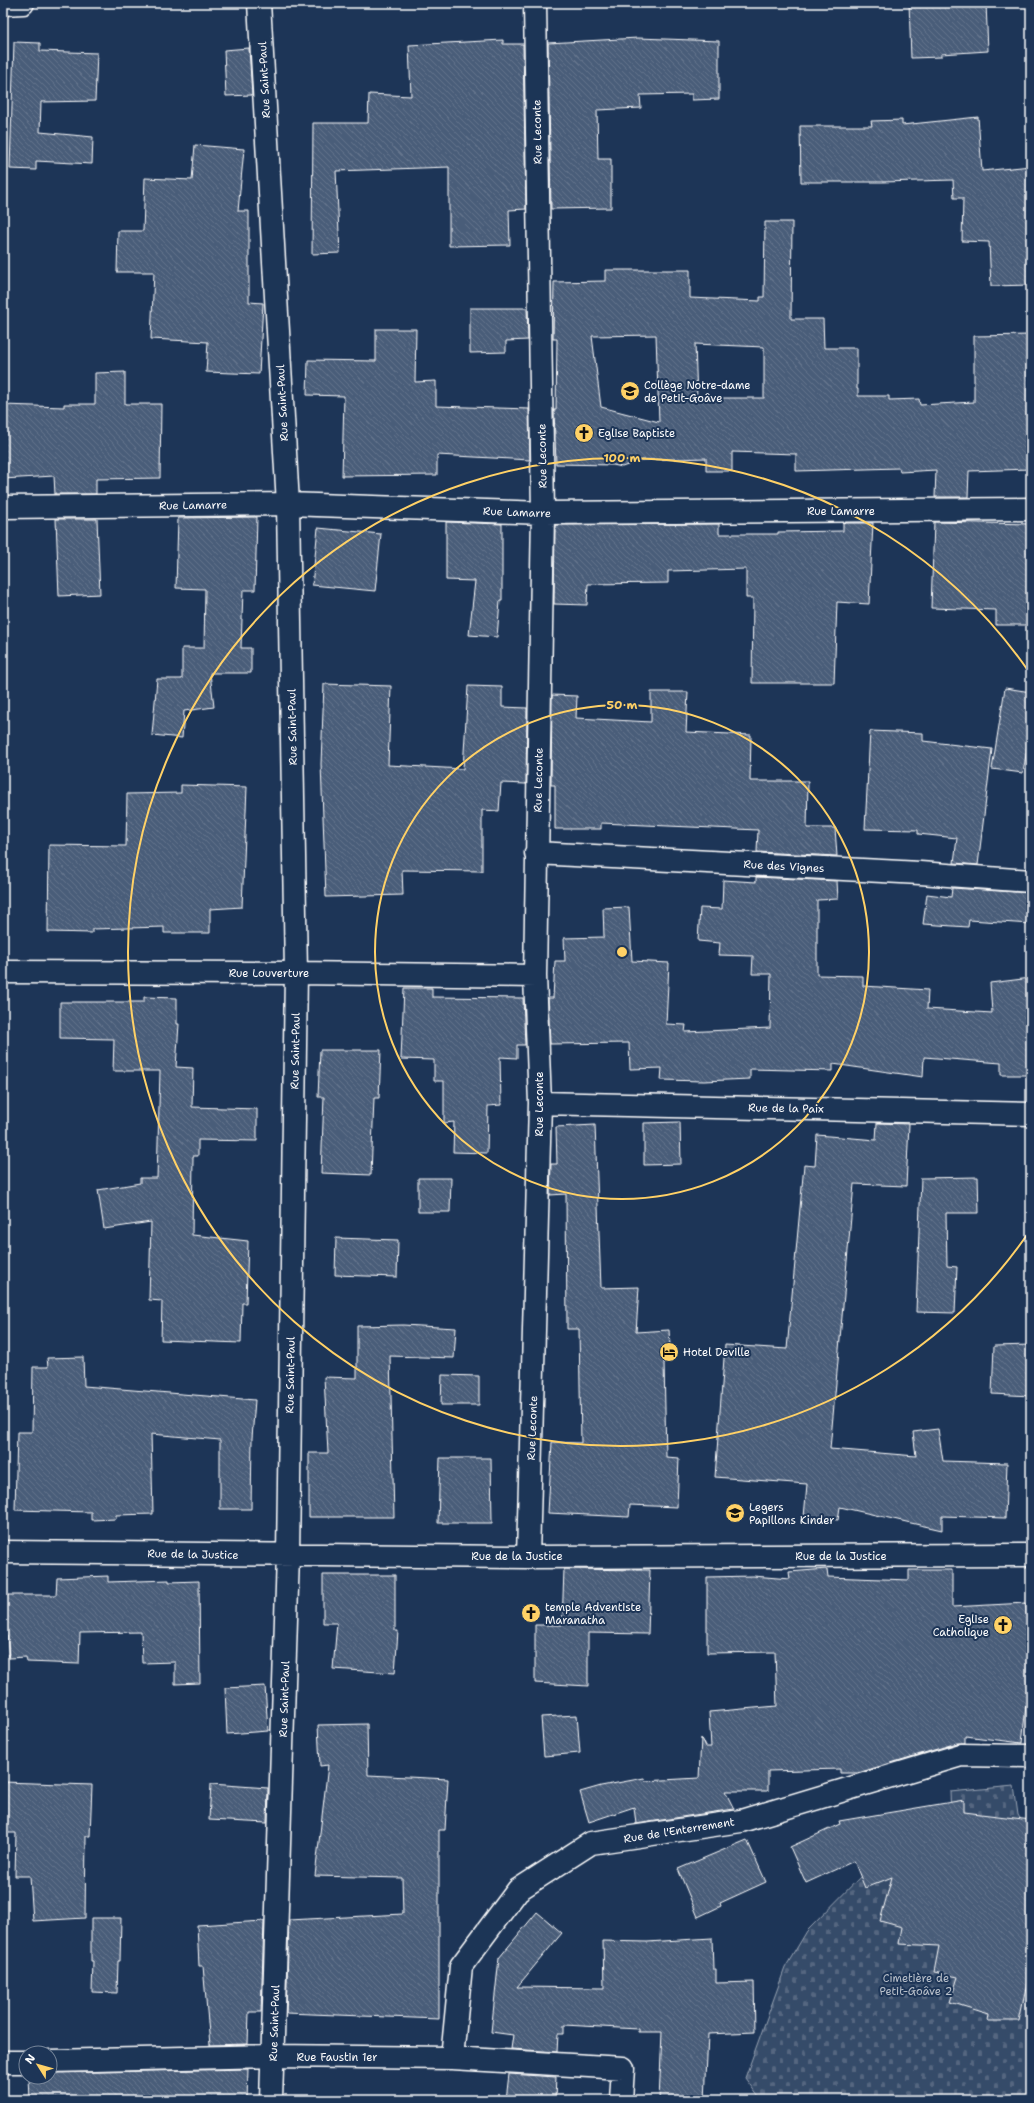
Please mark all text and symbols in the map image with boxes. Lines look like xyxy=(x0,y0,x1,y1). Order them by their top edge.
street label: Rue Saint-Paul xyxy=(255,41,274,119)
street label: Rue Leconte xyxy=(529,99,546,165)
street label: Rue Saint-Paul xyxy=(273,364,292,442)
place label: Collège Notre-dame de Petit-Goâve xyxy=(644,378,751,406)
school or university icon: Collège Notre-dame de Petit-Goâve xyxy=(619,380,641,402)
church icon: Eglise Baptiste xyxy=(573,422,595,444)
street label: Rue Leconte xyxy=(534,423,551,489)
place label: Eglise Baptiste xyxy=(598,426,675,441)
text: 100 m xyxy=(604,450,641,466)
street label: Rue Lamarre xyxy=(159,497,227,514)
street label: Rue Lamarre xyxy=(483,504,551,521)
street label: Rue Lamarre xyxy=(807,504,875,519)
street label: Rue Saint-Paul xyxy=(284,688,301,765)
text: 50 m xyxy=(607,697,638,713)
street label: Rue Leconte xyxy=(530,747,547,813)
street label: Rue des Vignes xyxy=(743,857,825,876)
centre of rings xyxy=(615,945,629,959)
street label: Rue Louverture xyxy=(229,966,309,981)
street label: Rue Saint-Paul xyxy=(287,1012,304,1089)
street label: Rue Leconte xyxy=(532,1072,547,1136)
street label: Rue de la Paix xyxy=(748,1100,824,1117)
street label: Rue Saint-Paul xyxy=(282,1336,299,1413)
hotel icon: Hotel Deville xyxy=(658,1341,680,1363)
place label: Hotel Deville xyxy=(683,1345,750,1360)
street label: Rue Leconte xyxy=(524,1395,541,1461)
place label: Legers Papillons Kinder xyxy=(749,1500,834,1528)
school or university icon: Legers Papillons Kinder xyxy=(724,1502,746,1524)
street label: Rue de la Justice xyxy=(147,1546,239,1563)
street label: Rue de la Justice xyxy=(471,1549,563,1564)
street label: Rue de la Justice xyxy=(795,1549,887,1564)
place label: temple Adventiste Maranatha xyxy=(545,1600,641,1628)
church icon: temple Adventiste Maranatha xyxy=(520,1602,542,1624)
place label: Eglise Catholique xyxy=(933,1612,989,1640)
church icon: Eglise Catholique xyxy=(992,1614,1014,1636)
street label: Rue Saint-Paul xyxy=(276,1660,293,1738)
street label: Rue de l'Enterrement xyxy=(623,1814,736,1847)
park label: Cimetière de Petit-Goâve 2 xyxy=(880,1971,952,1999)
street label: Rue Saint-Paul xyxy=(266,1984,283,2062)
north arrow xyxy=(18,2045,58,2085)
street label: Rue Faustin 1er xyxy=(297,2050,377,2065)
text: N xyxy=(22,2051,39,2067)

